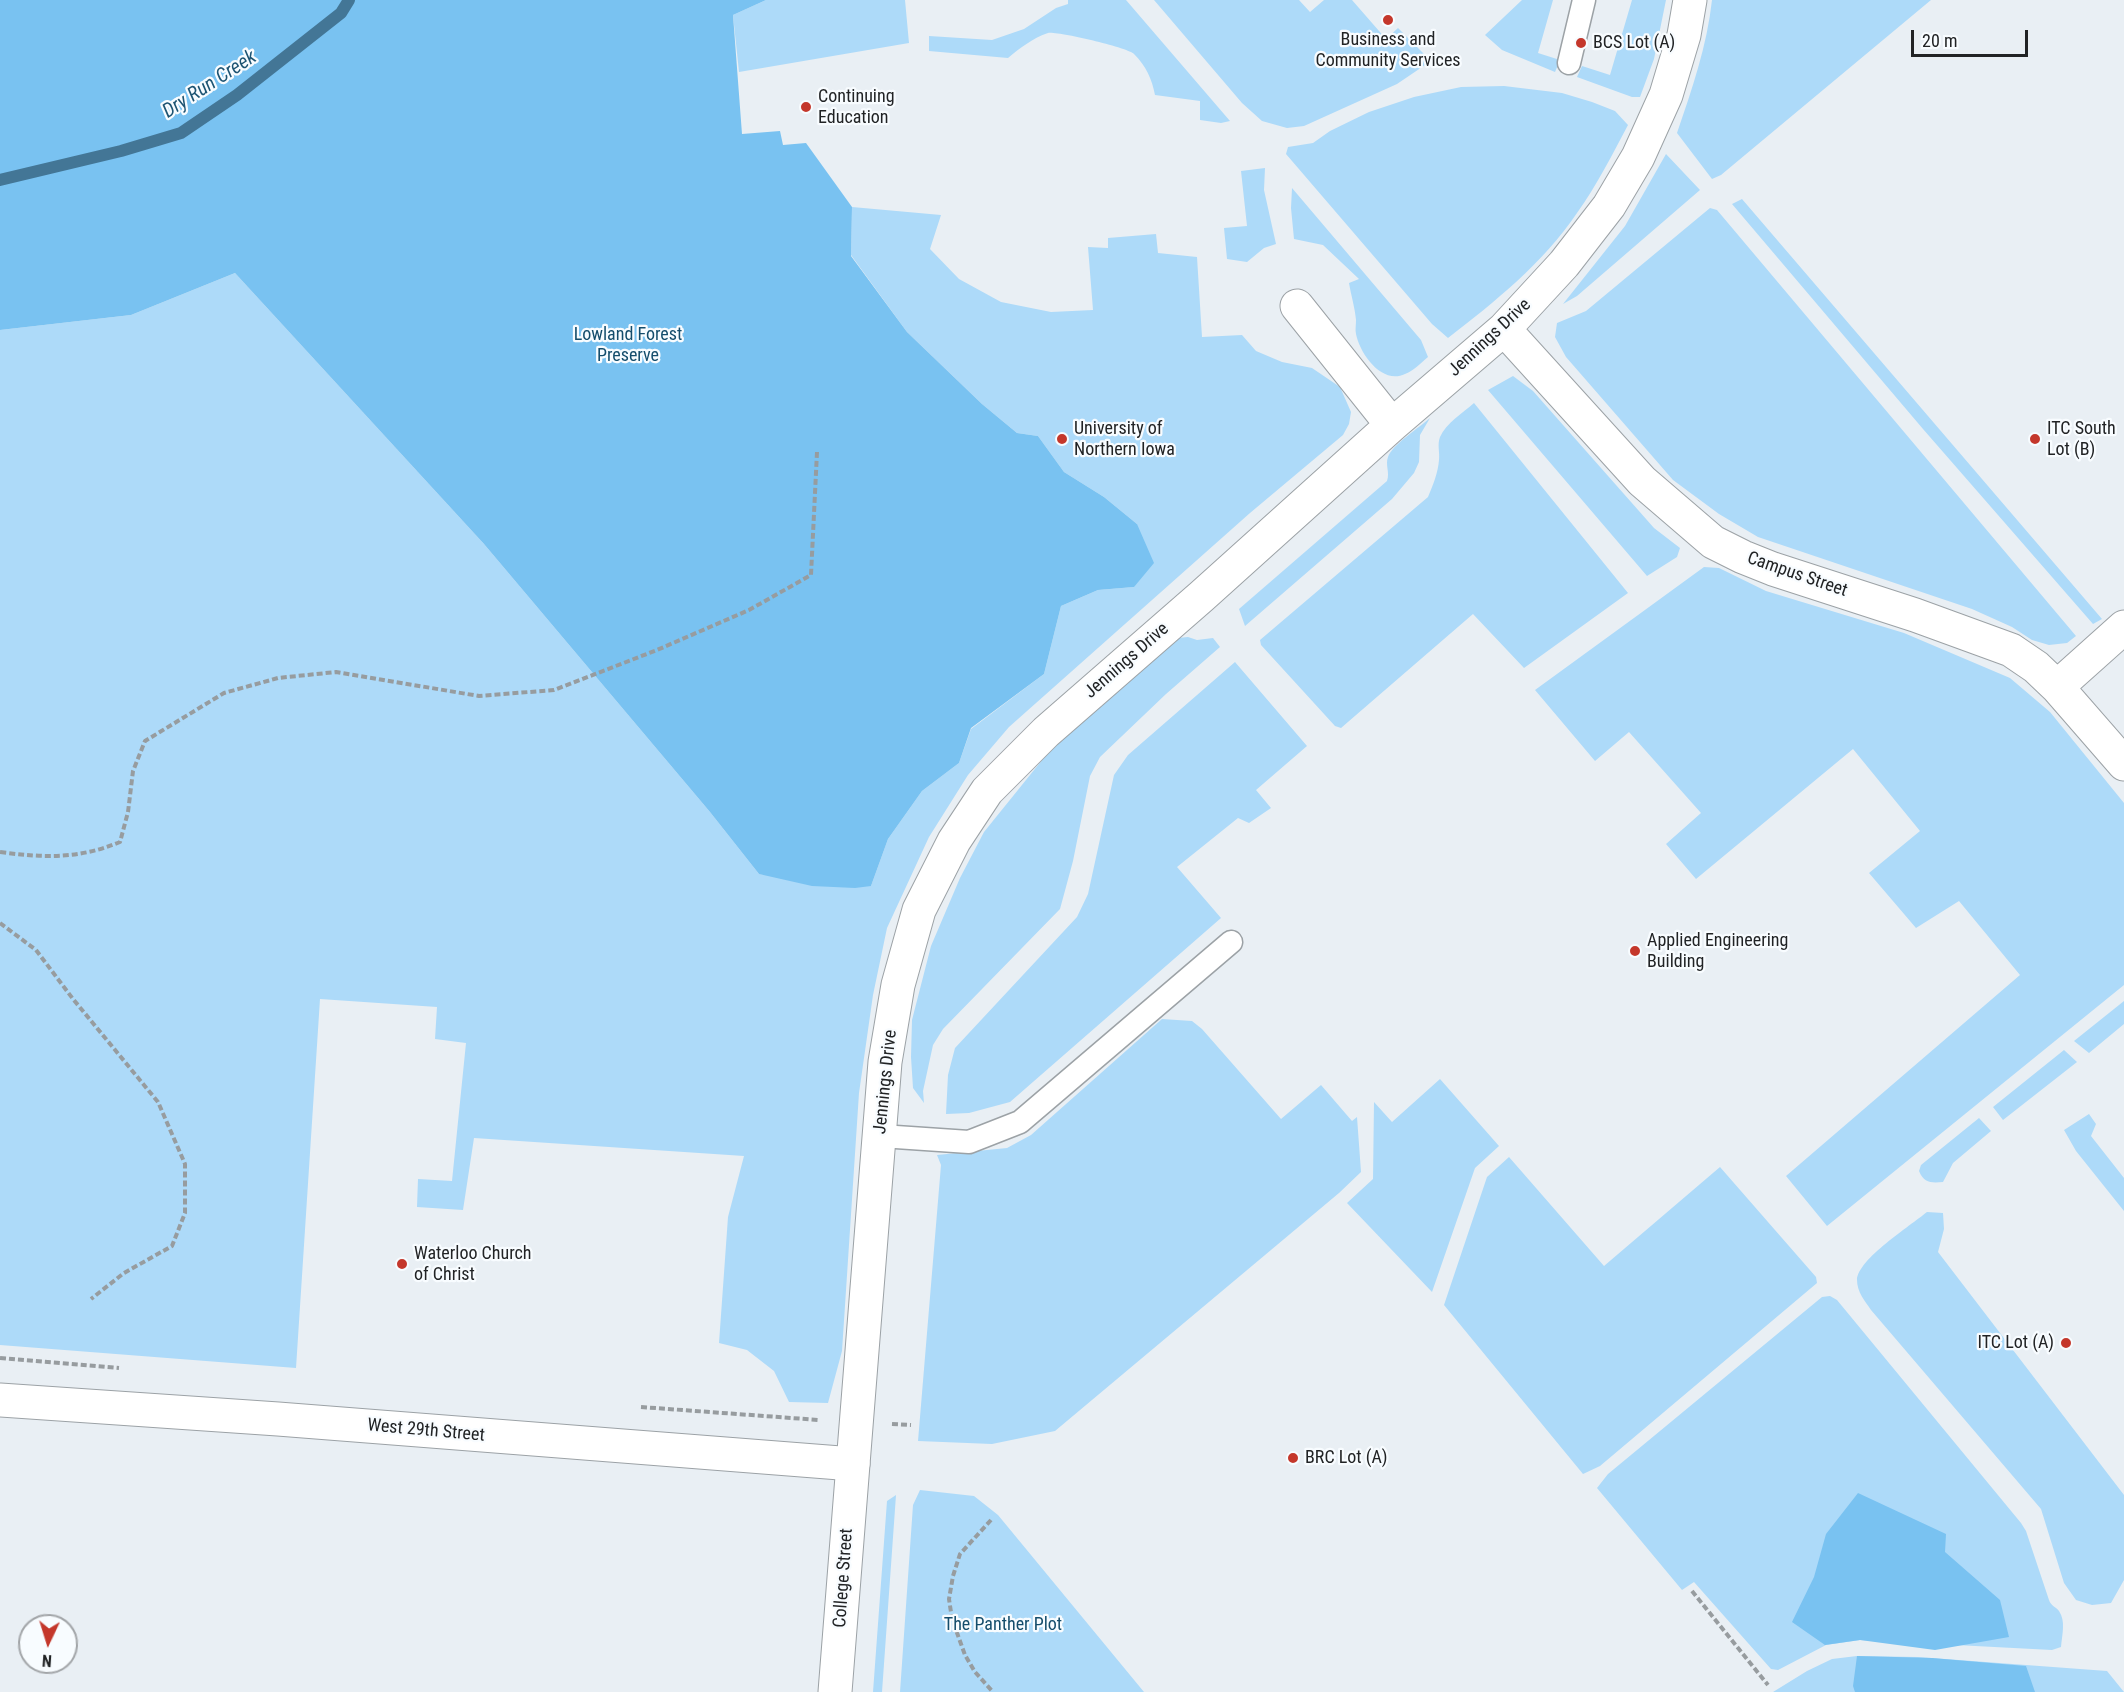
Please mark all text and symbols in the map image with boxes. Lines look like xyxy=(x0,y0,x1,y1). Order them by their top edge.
marker: Business and Community Services xyxy=(1381,13,1395,27)
scale bar xyxy=(1914,18,2031,56)
place label: Business and Community Services xyxy=(1315,29,1461,72)
text: 20 m xyxy=(1922,30,1957,51)
place label: BCS Lot (A) xyxy=(1593,32,1675,54)
marker: BCS Lot (A) xyxy=(1574,36,1588,50)
water label: Dry Run Creek xyxy=(159,46,261,124)
place label: Continuing Education xyxy=(818,86,895,128)
marker: Continuing Education xyxy=(799,100,813,114)
street label: Jennings Drive xyxy=(1444,294,1536,382)
park label: Lowland Forest Preserve xyxy=(574,324,682,366)
place label: University of Northern Iowa xyxy=(1074,418,1175,460)
place label: ITC South Lot (B) xyxy=(2047,418,2116,460)
marker: University of Northern Iowa xyxy=(1055,432,1069,446)
marker: ITC South Lot (B) xyxy=(2028,432,2042,446)
street label: Campus Street xyxy=(1744,548,1850,602)
street label: Jennings Drive xyxy=(1080,619,1174,703)
place label: Applied Engineering Building xyxy=(1647,930,1788,972)
marker: Applied Engineering Building xyxy=(1628,944,1642,958)
street label: Jennings Drive xyxy=(870,1029,902,1135)
place label: Waterloo Church of Christ xyxy=(414,1243,532,1286)
marker: Waterloo Church of Christ xyxy=(395,1257,409,1271)
place label: ITC Lot (A) xyxy=(1977,1332,2054,1354)
marker: ITC Lot (A) xyxy=(2059,1336,2073,1350)
street label: West 29th Street xyxy=(366,1415,486,1447)
place label: BRC Lot (A) xyxy=(1305,1447,1388,1469)
marker: BRC Lot (A) xyxy=(1286,1451,1300,1465)
street label: College Street xyxy=(830,1528,858,1628)
north arrow xyxy=(18,1614,78,1674)
park label: The Panther Plot xyxy=(944,1614,1062,1636)
text: N xyxy=(41,1651,52,1670)

